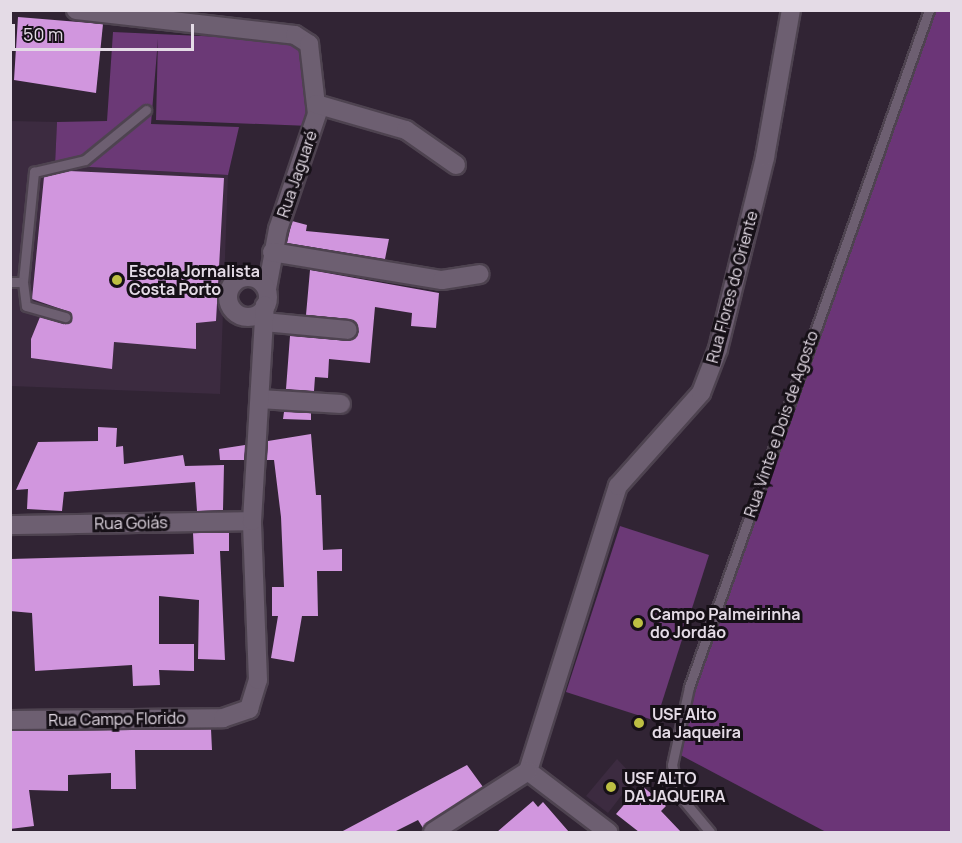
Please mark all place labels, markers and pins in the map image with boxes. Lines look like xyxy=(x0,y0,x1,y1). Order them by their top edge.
place label: Escola Jornalista Costa Porto xyxy=(129,261,260,299)
marker: Escola Jornalista Costa Porto xyxy=(110,273,124,287)
place label: Campo Palmeirinha do Jordão xyxy=(650,604,801,642)
marker: Campo Palmeirinha do Jordão xyxy=(631,616,645,630)
place label: USF Alto da Jaqueira xyxy=(652,704,741,742)
marker: USF Alto da Jaqueira xyxy=(630,714,648,732)
place label: USF ALTO DA JAQUEIRA xyxy=(624,768,726,806)
marker: USF ALTO DA JAQUEIRA xyxy=(602,778,620,796)

